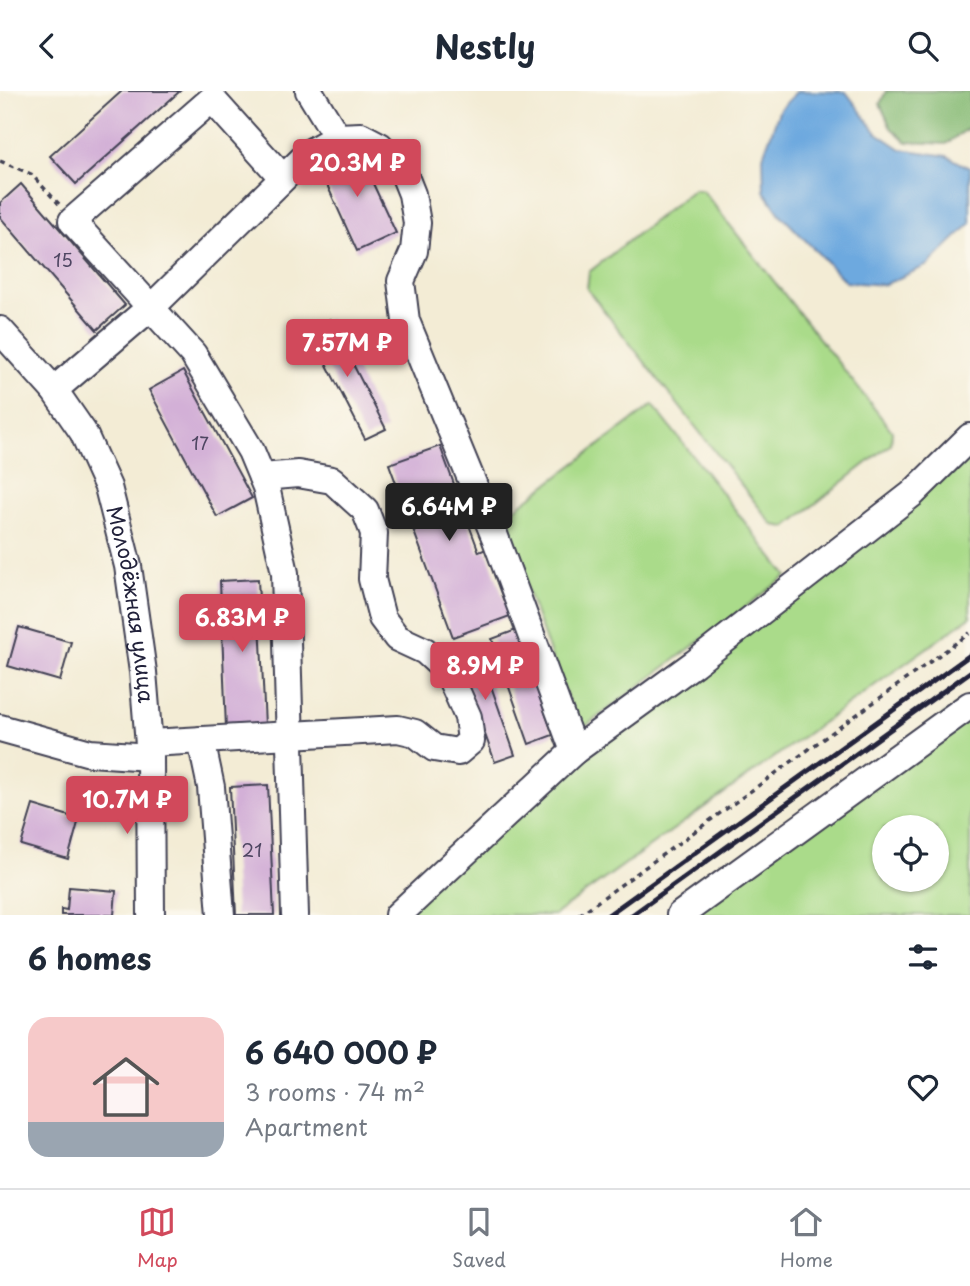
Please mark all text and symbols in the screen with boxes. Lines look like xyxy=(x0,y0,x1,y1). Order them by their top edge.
text: Nestly xyxy=(435,22,535,70)
icon: back xyxy=(28,27,66,65)
icon: search xyxy=(904,27,942,65)
pin: 20.3M ₽ xyxy=(292,139,422,199)
text: 20.3M ₽ xyxy=(309,144,405,179)
house number: 15 xyxy=(53,246,73,273)
pin: 7.57M ₽ xyxy=(282,320,412,379)
text: 7.57M ₽ xyxy=(302,324,392,359)
house number: 17 xyxy=(191,429,209,456)
pin: 6.64M ₽ xyxy=(384,483,514,543)
text: 6.64M ₽ xyxy=(401,488,497,523)
street label: Молодёжная улица xyxy=(99,502,164,705)
pin: 6.83M ₽ xyxy=(177,595,307,654)
text: 6.83M ₽ xyxy=(195,599,289,634)
pin: 8.9M ₽ xyxy=(428,643,542,702)
text: 8.9M ₽ xyxy=(446,647,524,682)
pin: 10.7M ₽ xyxy=(62,777,192,836)
text: 10.7M ₽ xyxy=(82,781,172,816)
map controls xyxy=(872,815,949,892)
button: locate xyxy=(872,815,949,892)
house number: 21 xyxy=(242,836,262,863)
text: 6 homes xyxy=(28,935,151,980)
icon: filters xyxy=(904,938,942,976)
text: 6 640 000 ₽ xyxy=(245,1029,437,1074)
icon: home xyxy=(84,1045,168,1129)
icon: heart xyxy=(904,1068,942,1106)
text: 3 rooms · 74 m² xyxy=(245,1074,425,1109)
text: Apartment xyxy=(245,1109,368,1144)
tab: Map xyxy=(137,1203,178,1273)
tab: Saved xyxy=(452,1203,506,1273)
tab: Home xyxy=(780,1203,833,1273)

